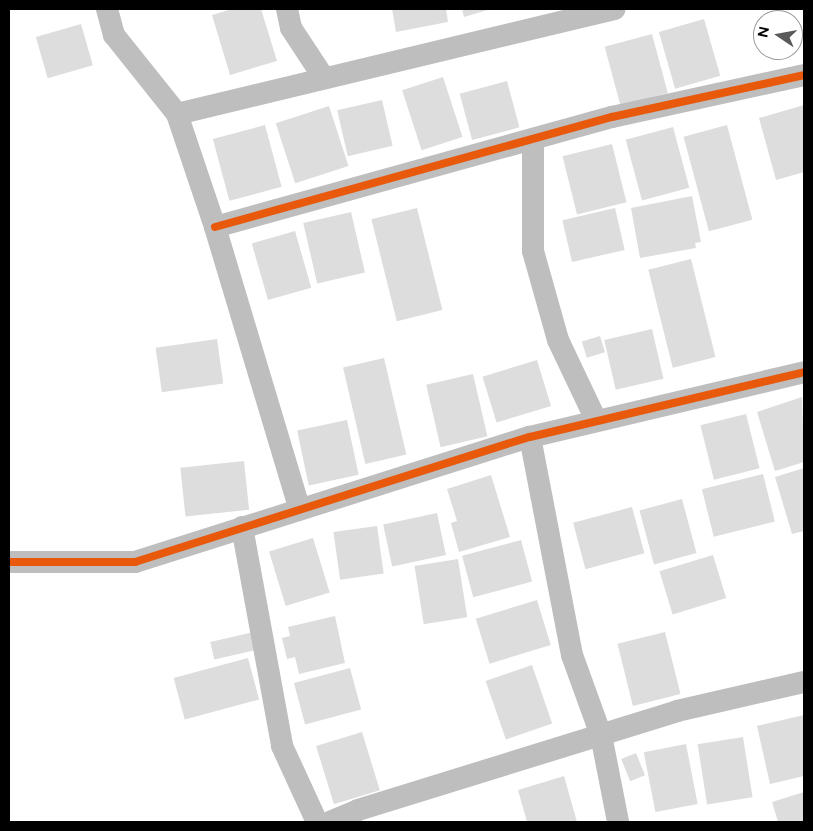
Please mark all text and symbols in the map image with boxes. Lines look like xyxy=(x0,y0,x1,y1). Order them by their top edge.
north arrow xyxy=(753,10,803,60)
text: N xyxy=(754,25,773,39)

